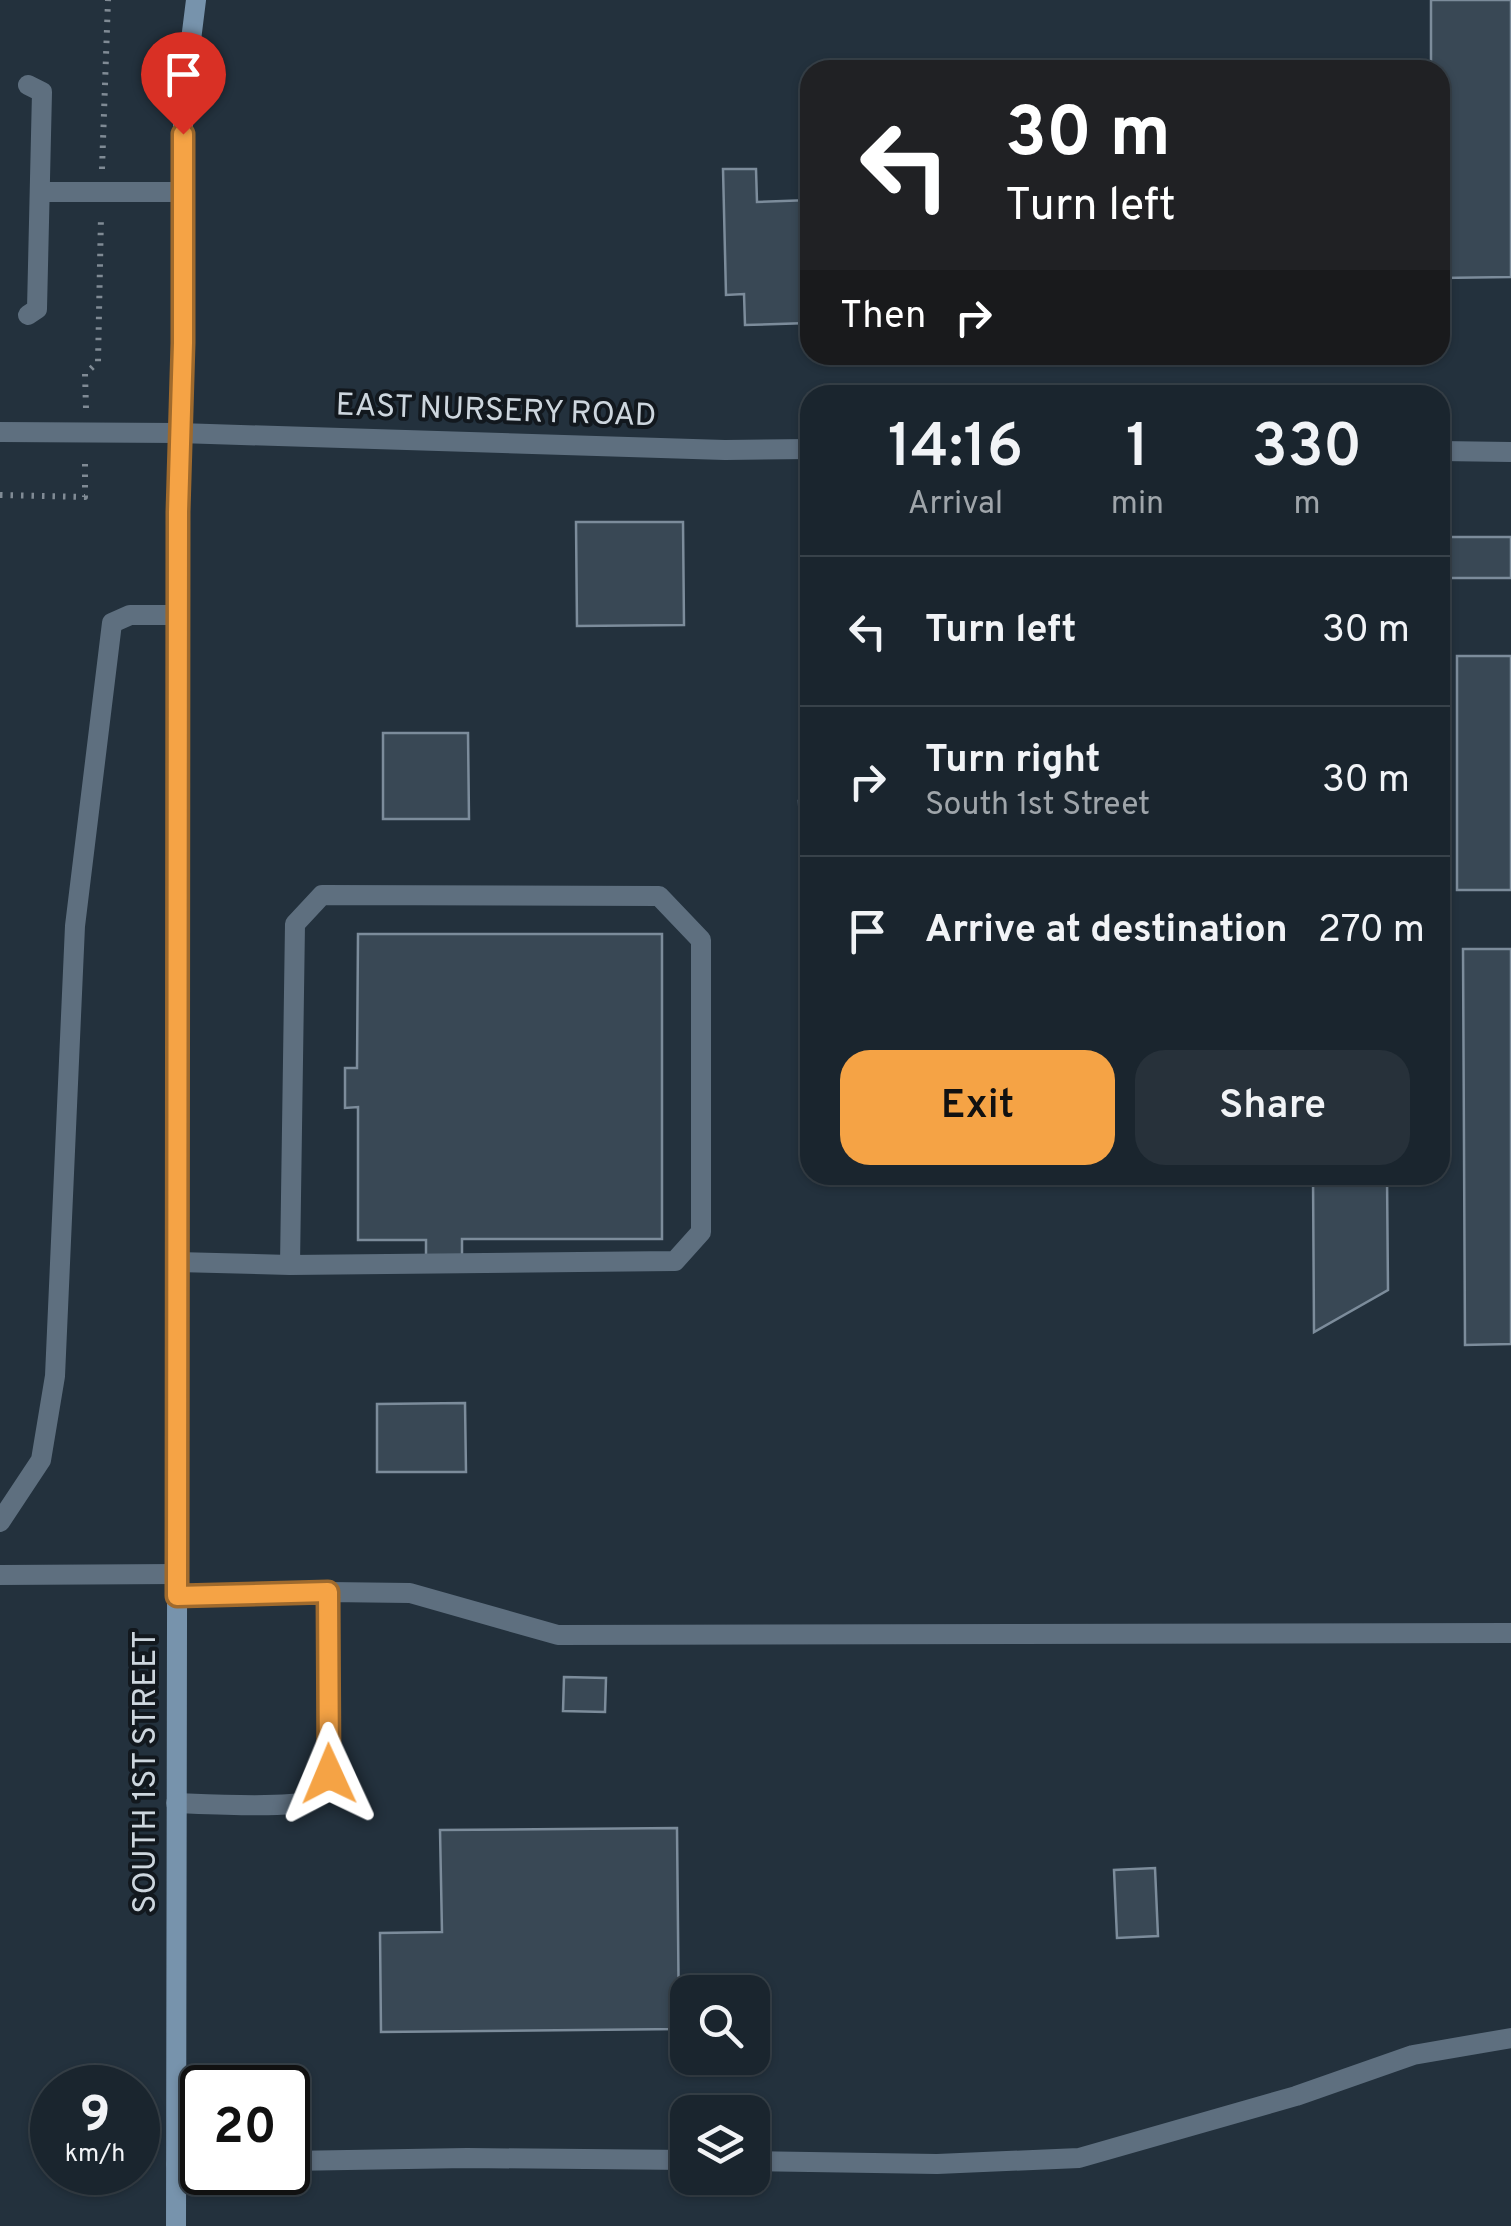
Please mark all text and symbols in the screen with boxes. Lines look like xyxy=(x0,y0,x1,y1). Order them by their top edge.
pin xyxy=(141,32,226,135)
icon: arrive xyxy=(156,47,211,102)
text: 30 m xyxy=(1005,92,1171,181)
icon: left xyxy=(840,100,970,230)
text: Turn left xyxy=(1005,179,1176,236)
icon: right xyxy=(946,290,1001,345)
text: Then xyxy=(840,293,926,342)
street label: EAST NURSERY ROAD xyxy=(335,386,657,438)
text: 14:16 xyxy=(888,412,1023,488)
text: 1 xyxy=(1126,412,1149,488)
text: 330 xyxy=(1252,412,1362,488)
text: Arrival xyxy=(908,485,1003,525)
text: min xyxy=(1111,485,1164,525)
text: m xyxy=(1293,485,1321,525)
icon: left xyxy=(840,604,895,659)
text: Turn left xyxy=(925,607,1077,656)
text: 30 m xyxy=(1322,607,1410,656)
text: Turn right xyxy=(925,737,1100,786)
icon: right xyxy=(840,754,895,809)
text: 30 m xyxy=(1322,757,1410,806)
text: South 1st Street xyxy=(925,786,1150,826)
icon: arrive xyxy=(840,904,895,959)
text: Arrive at destination xyxy=(925,907,1288,956)
text: 270 m xyxy=(1318,907,1425,956)
button: Exit xyxy=(840,1050,1115,1165)
button: Share xyxy=(1135,1050,1410,1165)
street label: SOUTH 1ST STREET xyxy=(127,1630,167,1914)
position arrow xyxy=(277,1722,381,1826)
map controls xyxy=(670,1975,770,2195)
button: search xyxy=(670,1975,770,2075)
speed limit sign: 20 xyxy=(180,2065,310,2195)
text: 9 xyxy=(80,2086,110,2149)
button: layers xyxy=(670,2095,770,2195)
text: km/h xyxy=(65,2139,125,2171)

